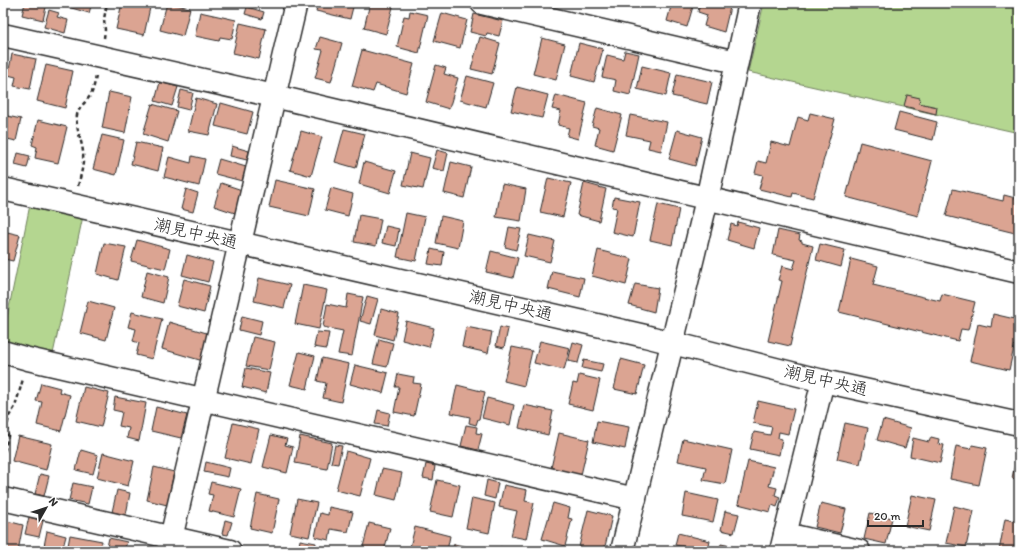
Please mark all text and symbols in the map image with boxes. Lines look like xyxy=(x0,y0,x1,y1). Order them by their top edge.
street label: 潮見中央通 xyxy=(152,214,240,252)
street label: 潮見中央通 xyxy=(467,286,555,324)
street label: 潮見中央通 xyxy=(782,361,870,399)
north arrow xyxy=(26,488,66,528)
text: N xyxy=(46,495,61,509)
scale bar xyxy=(868,502,923,528)
text: 20 m xyxy=(874,509,901,523)

